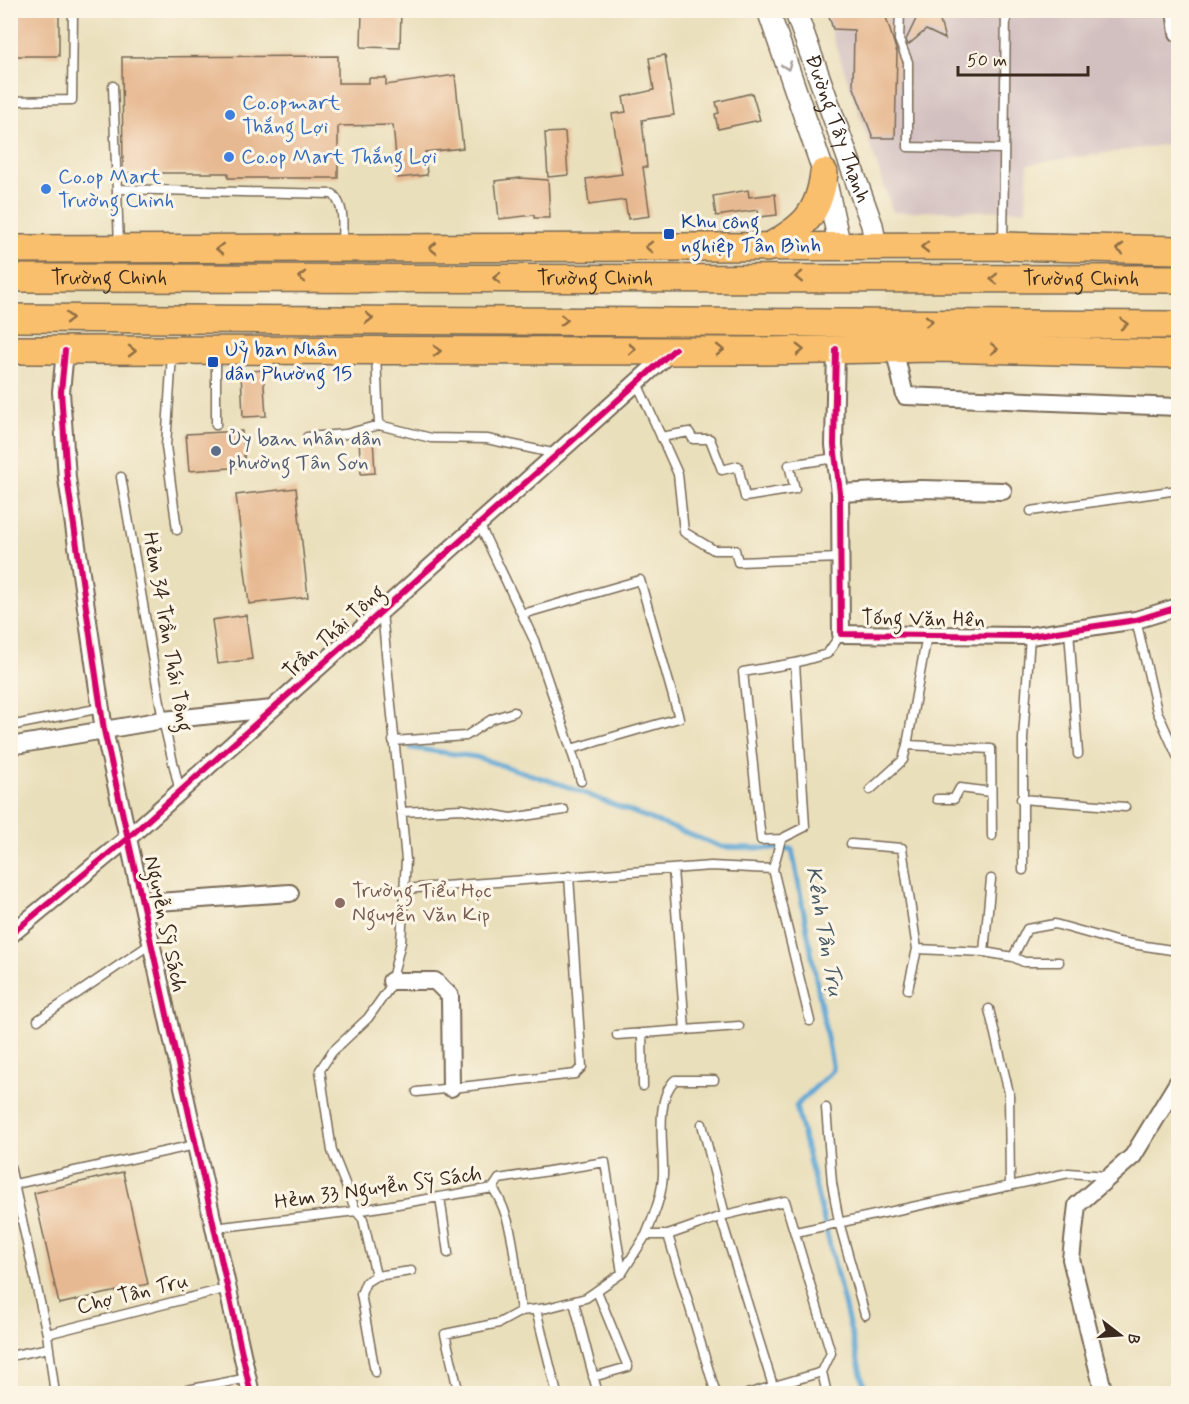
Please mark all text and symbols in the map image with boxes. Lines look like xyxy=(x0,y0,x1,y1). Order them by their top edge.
scale bar xyxy=(958,39,1088,77)
text: 50 m xyxy=(967,49,1007,73)
street label: Đường Tây Thạnh xyxy=(798,50,877,207)
one-way arrow xyxy=(780,60,793,71)
place label: Co.opmart Thắng Lợi xyxy=(242,89,341,143)
marker: Co.opmart Thắng Lợi xyxy=(223,108,237,122)
place label: Co.op Mart Thắng Lợi xyxy=(241,143,437,173)
marker: Co.op Mart Thắng Lợi xyxy=(222,150,236,164)
place label: Co.op Mart Trường Chinh xyxy=(58,163,174,217)
marker: Co.op Mart Trường Chinh xyxy=(39,182,53,196)
place label: Khu công nghiệp Tân Bình xyxy=(681,208,821,262)
marker: Khu công nghiệp Tân Bình xyxy=(662,227,676,241)
one-way arrow xyxy=(644,241,653,253)
one-way arrow xyxy=(921,241,930,253)
one-way arrow xyxy=(428,242,437,254)
one-way arrow xyxy=(1116,242,1125,255)
one-way arrow xyxy=(216,243,225,255)
street label: Trường Chinh xyxy=(51,264,167,294)
street label: Trường Chinh xyxy=(537,264,653,295)
street label: Trường Chinh xyxy=(1023,265,1139,295)
one-way arrow xyxy=(298,271,307,283)
one-way arrow xyxy=(795,271,804,283)
one-way arrow xyxy=(493,272,502,284)
one-way arrow xyxy=(990,272,999,285)
one-way arrow xyxy=(64,312,73,324)
one-way arrow xyxy=(364,312,373,324)
one-way arrow xyxy=(559,314,568,326)
one-way arrow xyxy=(924,315,933,327)
one-way arrow xyxy=(1119,318,1128,330)
place label: Uỷ ban Nhân dân Phường 15 xyxy=(225,336,352,390)
one-way arrow xyxy=(627,343,636,355)
one-way arrow xyxy=(715,343,724,356)
one-way arrow xyxy=(990,343,999,356)
one-way arrow xyxy=(796,344,805,356)
one-way arrow xyxy=(127,345,136,357)
one-way arrow xyxy=(432,345,441,357)
marker: Uỷ ban Nhân dân Phường 15 xyxy=(206,355,220,369)
place label: Ủy ban nhân dân phường Tân Sơn xyxy=(228,425,382,479)
marker: Ủy ban nhân dân phường Tân Sơn xyxy=(209,444,223,458)
street label: Hẻm 34 Trần Thái Tông xyxy=(134,530,198,735)
street label: Trần Thái Tông xyxy=(277,579,392,687)
street label: Tống Văn Hên xyxy=(861,604,985,636)
street label: Nguyễn Sỹ Sách xyxy=(135,853,193,995)
water label: Kênh Tân Trụ xyxy=(799,864,849,1000)
place label: Trường Tiểu Học Nguyễn Văn Kip xyxy=(352,877,492,931)
marker: Trường Tiểu Học Nguyễn Văn Kip xyxy=(333,896,347,910)
street label: Hẻm 33 Nguyễn Sỹ Sách xyxy=(273,1160,484,1218)
street label: Chợ Tân Trụ xyxy=(74,1267,192,1321)
north arrow xyxy=(1090,1305,1150,1365)
text: B xyxy=(1121,1331,1144,1347)

